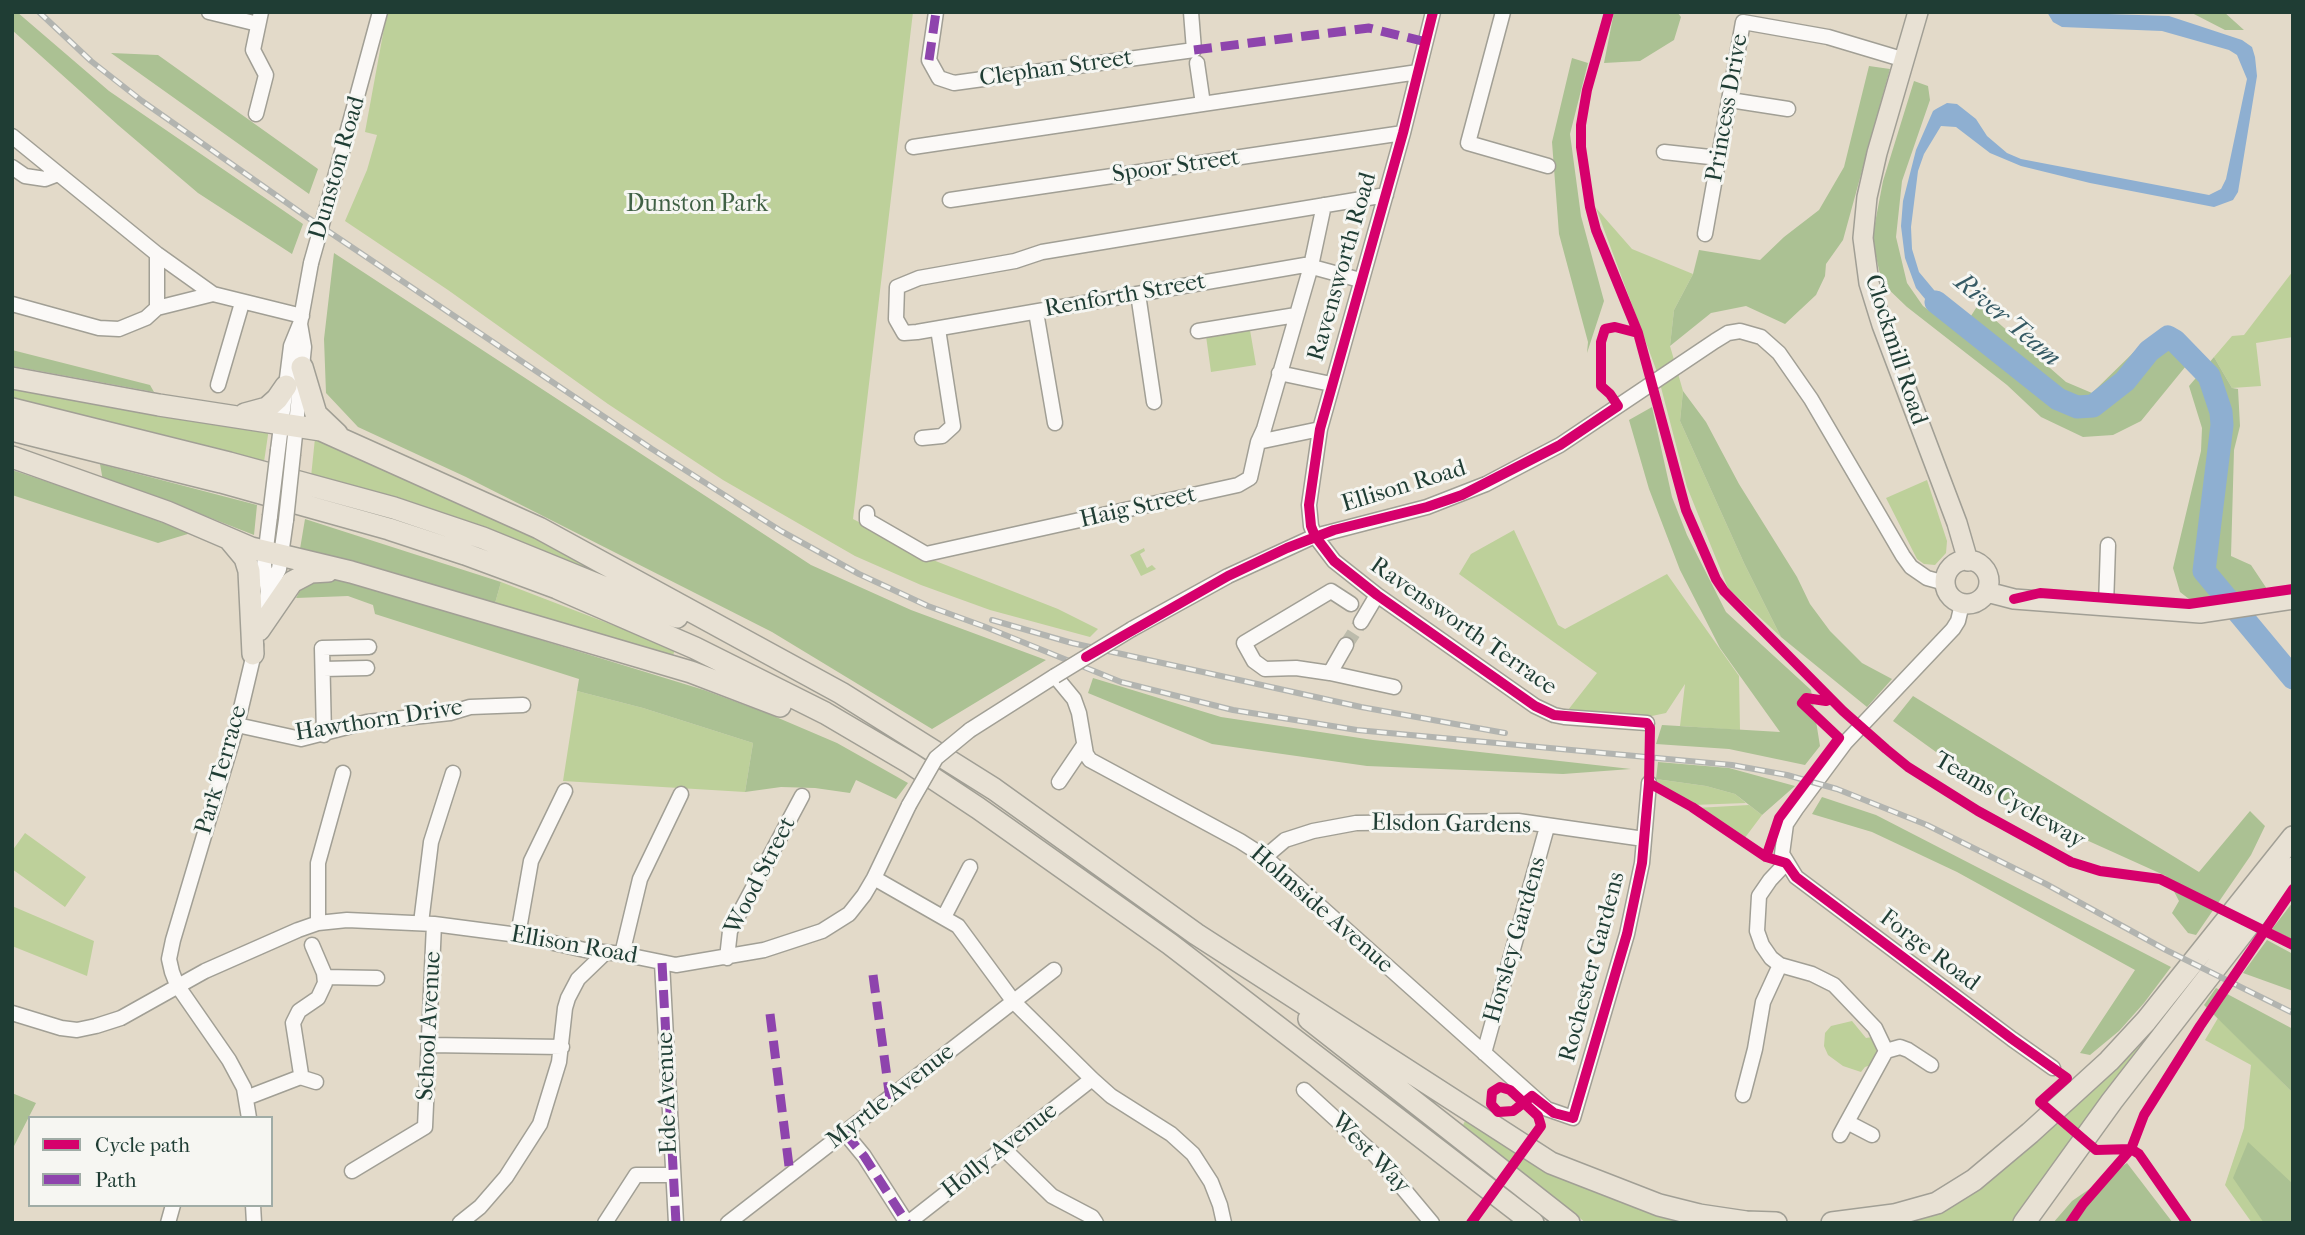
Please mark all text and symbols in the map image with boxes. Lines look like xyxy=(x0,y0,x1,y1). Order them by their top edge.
street label: Princess Drive xyxy=(1701,32,1755,184)
street label: Clephan Street xyxy=(978,44,1134,94)
street label: Dunston Road xyxy=(304,93,372,243)
street label: Spoor Street xyxy=(1110,144,1242,190)
street label: Ravensworth Road xyxy=(1302,169,1384,365)
park label: Dunston Park xyxy=(626,191,768,219)
street label: Renforth Street xyxy=(1042,268,1208,324)
water label: River Team xyxy=(1948,268,2066,374)
street label: Clockmill Road xyxy=(1857,271,1933,429)
street label: Ellison Road xyxy=(1338,454,1470,520)
street label: Haig Street xyxy=(1077,481,1199,535)
street label: Ravensworth Terrace xyxy=(1364,552,1562,702)
street label: Hawthorn Drive xyxy=(293,694,465,748)
street label: Park Terrace xyxy=(190,702,254,838)
street label: Teams Cycleway xyxy=(1928,746,2090,856)
street label: Elsdon Gardens xyxy=(1371,809,1531,841)
street label: Wood Street xyxy=(719,813,803,939)
street label: Holmside Avenue xyxy=(1243,840,1399,980)
street label: Horsley Gardens xyxy=(1479,854,1553,1026)
street label: Rochester Gardens xyxy=(1554,869,1632,1065)
street label: Forge Road xyxy=(1873,904,1985,998)
street label: Ellison Road xyxy=(508,921,640,971)
street label: School Avenue xyxy=(412,951,448,1101)
street label: Ede Avenue xyxy=(651,1031,685,1155)
street label: Myrtle Avenue xyxy=(821,1038,961,1156)
street label: Holly Avenue xyxy=(936,1097,1064,1205)
street label: West Way xyxy=(1324,1107,1416,1201)
legend xyxy=(28,1116,273,1207)
text: Cycle path xyxy=(95,1133,190,1157)
text: Path xyxy=(95,1168,136,1192)

